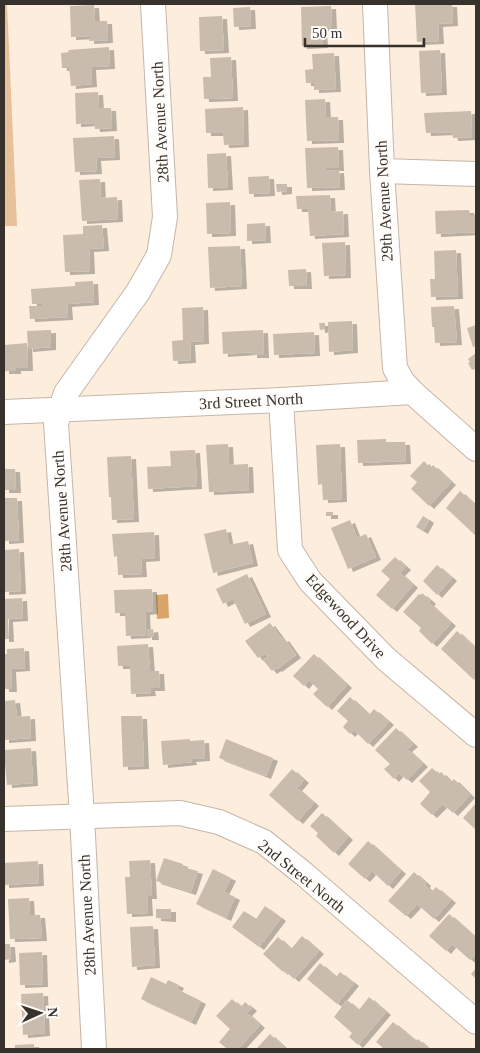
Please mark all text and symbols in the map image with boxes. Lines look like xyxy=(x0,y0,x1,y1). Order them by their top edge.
scale bar xyxy=(305,15,424,47)
text: 50 m xyxy=(312,25,343,41)
street label: 28th Avenue North xyxy=(148,61,172,183)
street label: 29th Avenue North xyxy=(372,140,396,262)
street label: 3rd Street North xyxy=(199,390,303,412)
street label: 28th Avenue North xyxy=(49,450,75,572)
street label: Edgewood Drive xyxy=(302,570,389,662)
street label: 2nd Street North xyxy=(255,836,349,916)
street label: 28th Avenue North xyxy=(75,854,99,976)
north arrow xyxy=(15,988,65,1038)
text: N xyxy=(45,1007,60,1018)

